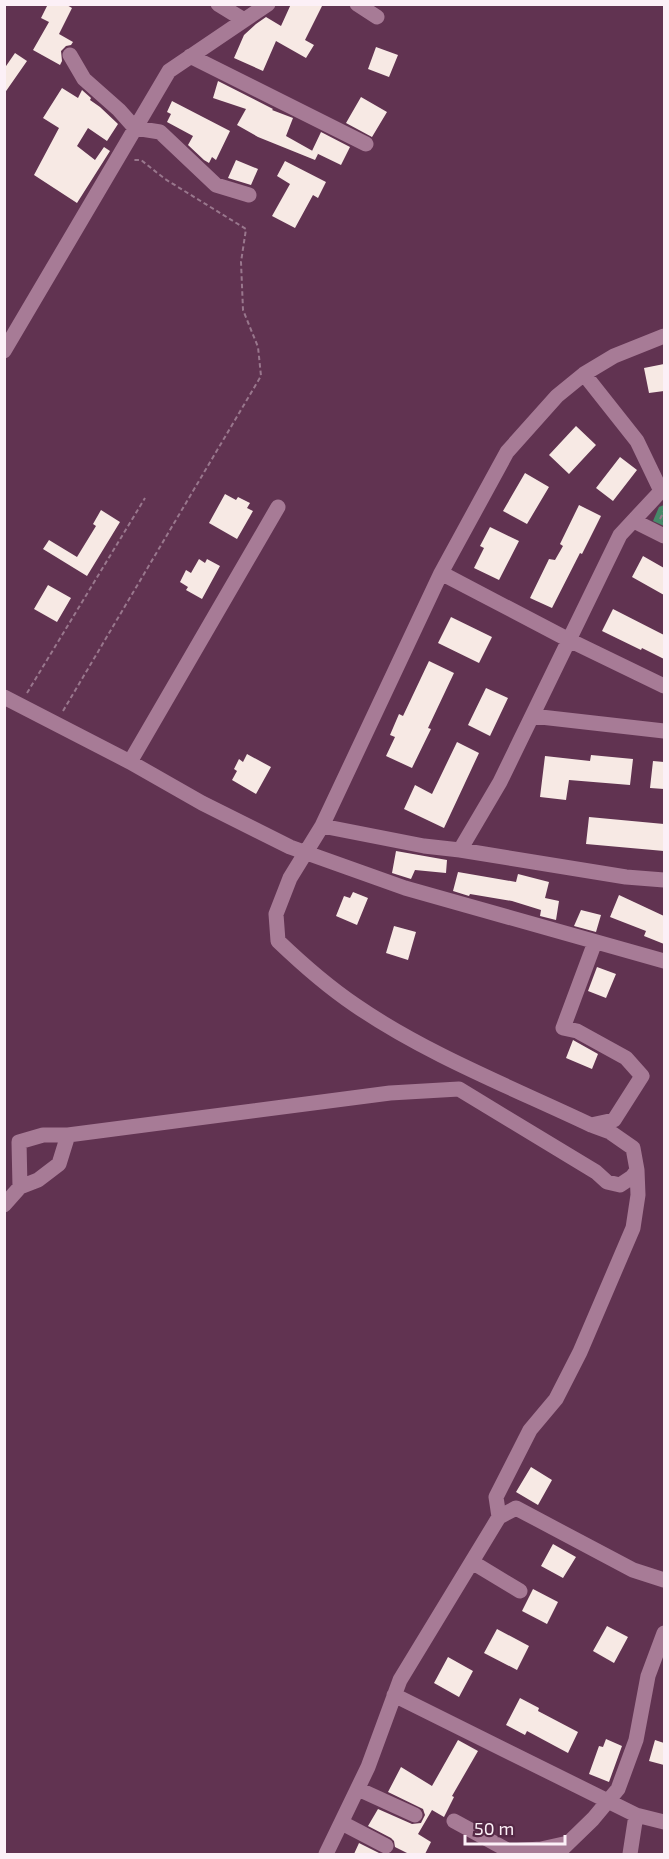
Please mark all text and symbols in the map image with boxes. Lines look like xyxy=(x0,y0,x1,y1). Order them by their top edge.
scale bar xyxy=(465,1808,566,1846)
text: 50 m xyxy=(474,1817,514,1839)

